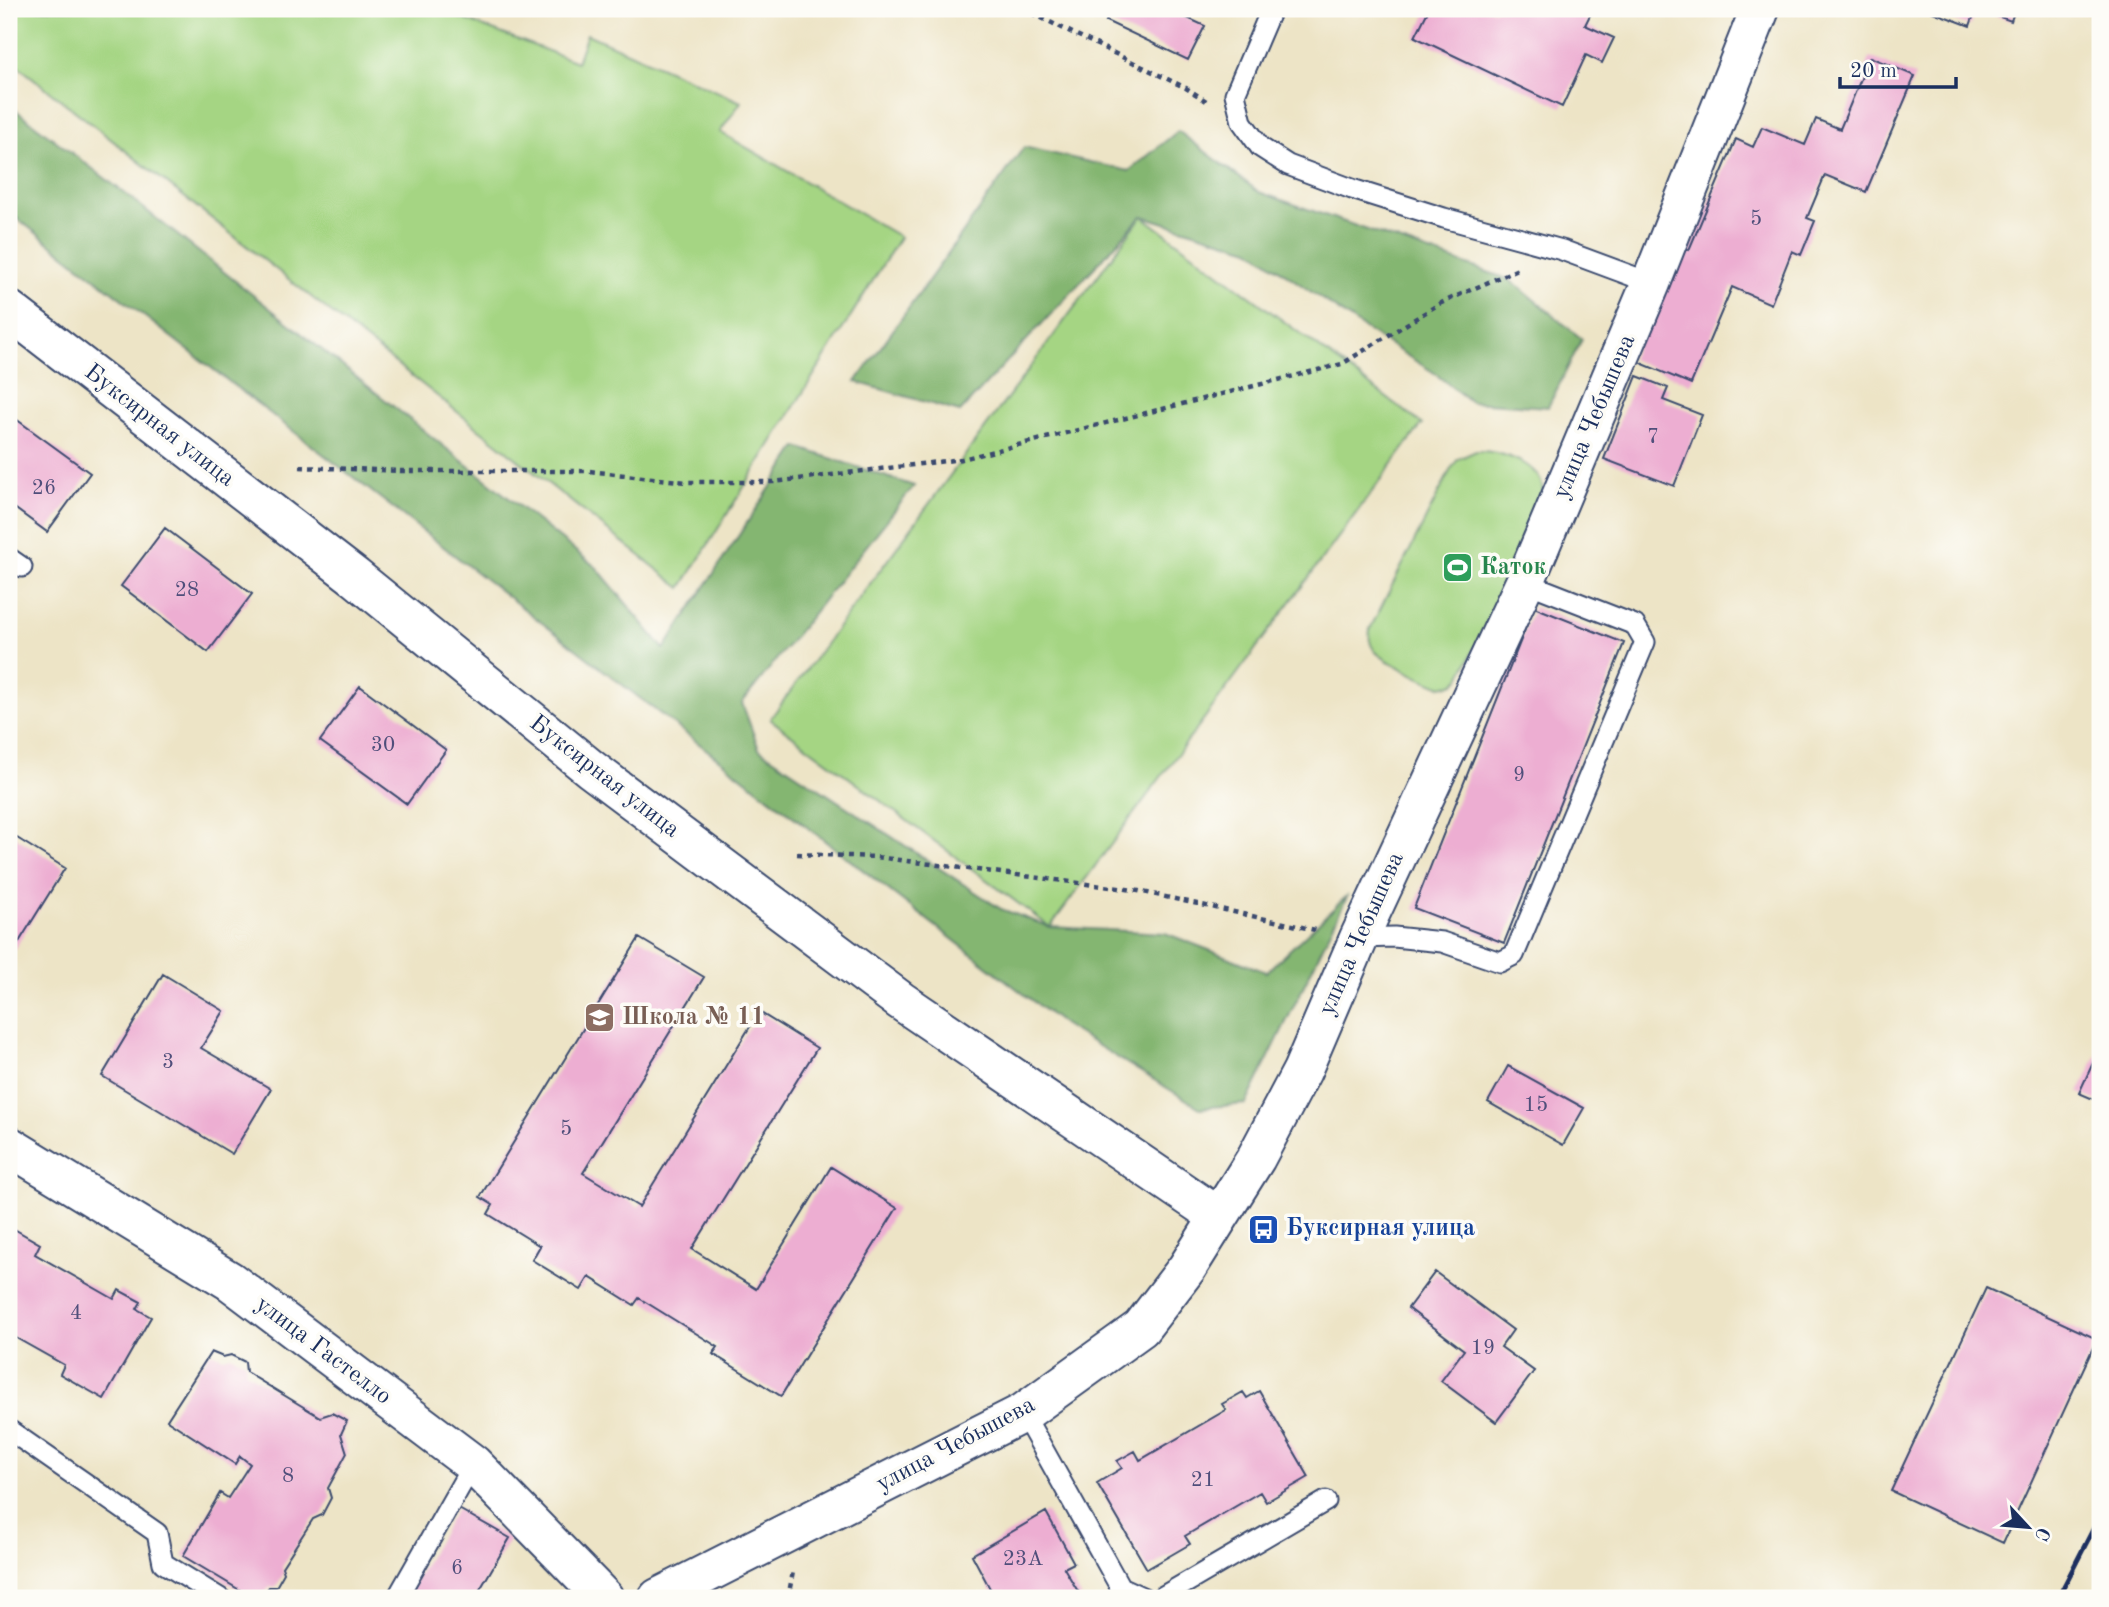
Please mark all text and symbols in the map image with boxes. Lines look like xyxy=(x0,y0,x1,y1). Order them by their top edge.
scale bar xyxy=(1840,46,1955,90)
text: 20 m xyxy=(1850,61,1897,82)
house number: 5 xyxy=(1750,209,1762,230)
street label: улица Чебышева xyxy=(1550,331,1640,503)
street label: Буксирная улица xyxy=(79,360,239,492)
house number: 7 xyxy=(1647,427,1659,448)
house number: 26 xyxy=(32,478,56,499)
sports icon: Каток xyxy=(1440,551,1474,585)
place label: Каток xyxy=(1480,556,1547,580)
house number: 28 xyxy=(175,580,199,601)
street label: Буксирная улица xyxy=(524,711,684,843)
house number: 30 xyxy=(371,735,395,756)
house number: 9 xyxy=(1513,765,1525,786)
street label: улица Чебышева xyxy=(1315,849,1409,1019)
school or university icon: Школа № 11 xyxy=(582,1001,616,1035)
place label: Школа № 11 xyxy=(622,1006,765,1030)
house number: 3 xyxy=(162,1052,174,1073)
house number: 15 xyxy=(1524,1095,1548,1116)
house number: 5 xyxy=(560,1119,572,1140)
bus stop icon: Буксирная улица xyxy=(1246,1212,1280,1246)
place label: Буксирная улица xyxy=(1286,1217,1475,1241)
street label: улица Гастелло xyxy=(251,1292,395,1410)
house number: 4 xyxy=(70,1303,82,1324)
house number: 19 xyxy=(1471,1338,1495,1359)
street label: улица Чебышева xyxy=(873,1393,1039,1497)
house number: 8 xyxy=(282,1466,294,1487)
house number: 21 xyxy=(1191,1470,1215,1491)
north arrow xyxy=(1994,1492,2064,1562)
text: С xyxy=(2030,1524,2052,1543)
house number: 23А xyxy=(1003,1549,1043,1570)
house number: 6 xyxy=(451,1558,463,1579)

